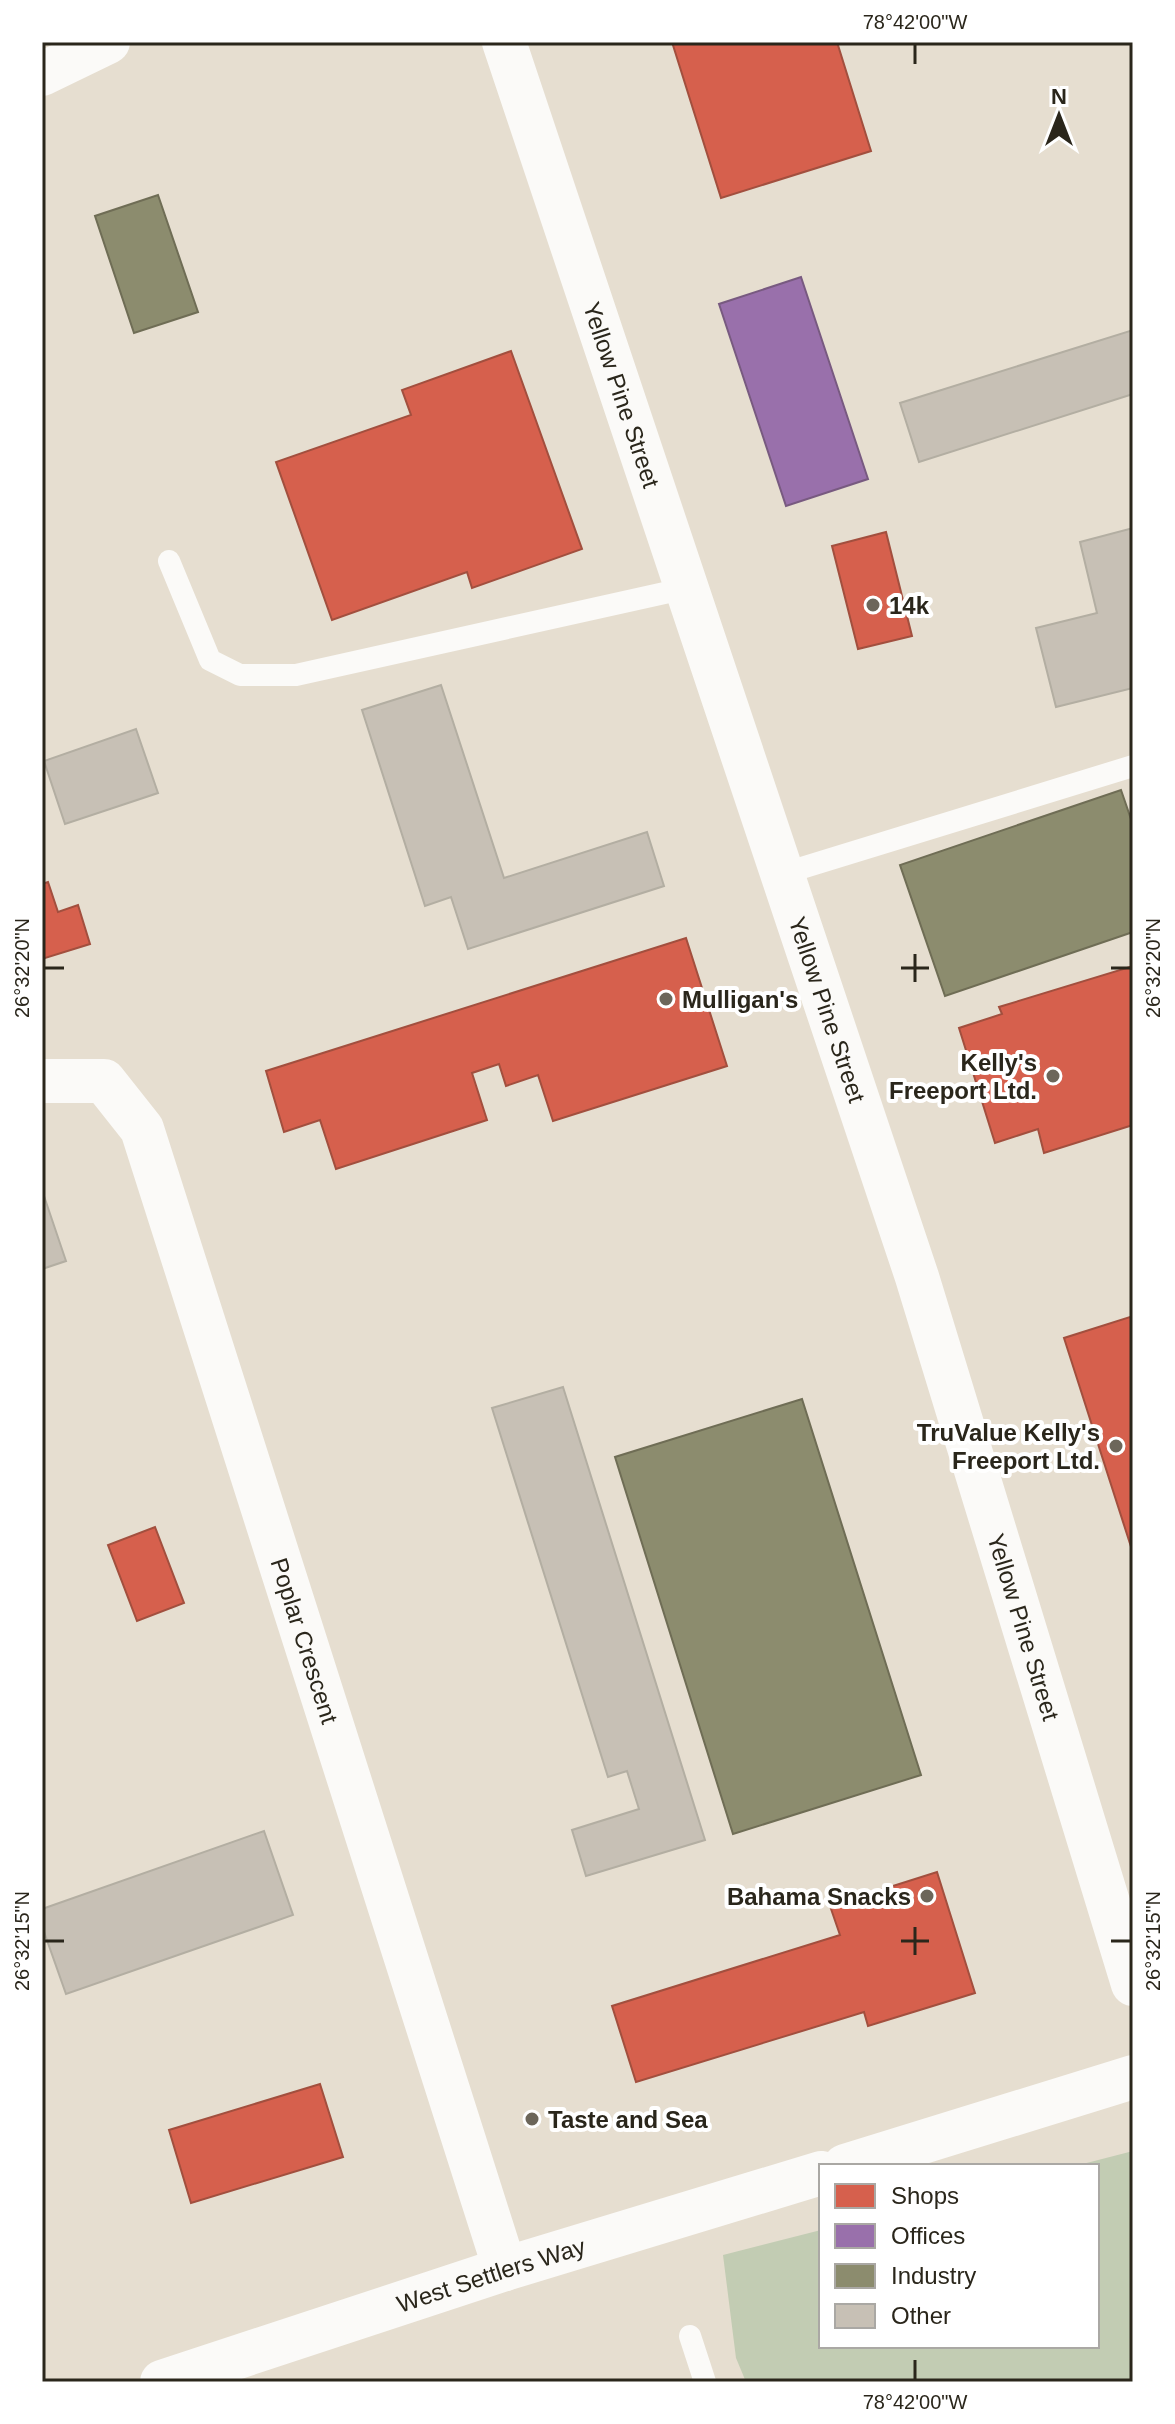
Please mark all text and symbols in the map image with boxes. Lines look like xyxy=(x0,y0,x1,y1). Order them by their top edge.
text: 78°42'00"W xyxy=(863,11,967,33)
north arrow xyxy=(1019,76,1099,156)
text: N xyxy=(1051,84,1067,109)
street label: Yellow Pine Street xyxy=(578,298,666,491)
place label: 14k xyxy=(889,592,930,619)
marker: 14k xyxy=(864,596,882,614)
street label: Yellow Pine Street xyxy=(784,913,871,1106)
text: 26°32'20"N xyxy=(11,918,33,1018)
text: 26°32'20"N xyxy=(1142,918,1164,1018)
place label: Mulligan's xyxy=(682,986,798,1013)
marker: Mulligan's xyxy=(657,990,675,1008)
place label: Kelly's Freeport Ltd. xyxy=(889,1049,1037,1104)
marker: Kelly's Freeport Ltd. xyxy=(1044,1067,1062,1085)
place label: TruValue Kelly's Freeport Ltd. xyxy=(917,1419,1100,1474)
marker: TruValue Kelly's Freeport Ltd. xyxy=(1107,1437,1125,1455)
street label: Yellow Pine Street xyxy=(983,1530,1065,1724)
street label: Poplar Crescent xyxy=(266,1554,344,1727)
place label: Bahama Snacks xyxy=(727,1883,911,1910)
marker: Bahama Snacks xyxy=(918,1887,936,1905)
text: 26°32'15"N xyxy=(11,1891,33,1991)
text: 26°32'15"N xyxy=(1142,1891,1164,1991)
place label: Taste and Sea xyxy=(548,2106,708,2133)
marker: Taste and Sea xyxy=(523,2110,541,2128)
legend xyxy=(819,2164,1099,2348)
text: Shops xyxy=(891,2182,959,2209)
text: Offices xyxy=(891,2222,965,2249)
street label: West Settlers Way xyxy=(393,2232,588,2317)
text: Industry xyxy=(891,2262,976,2289)
text: Other xyxy=(891,2302,951,2329)
text: 78°42'00"W xyxy=(863,2391,967,2413)

